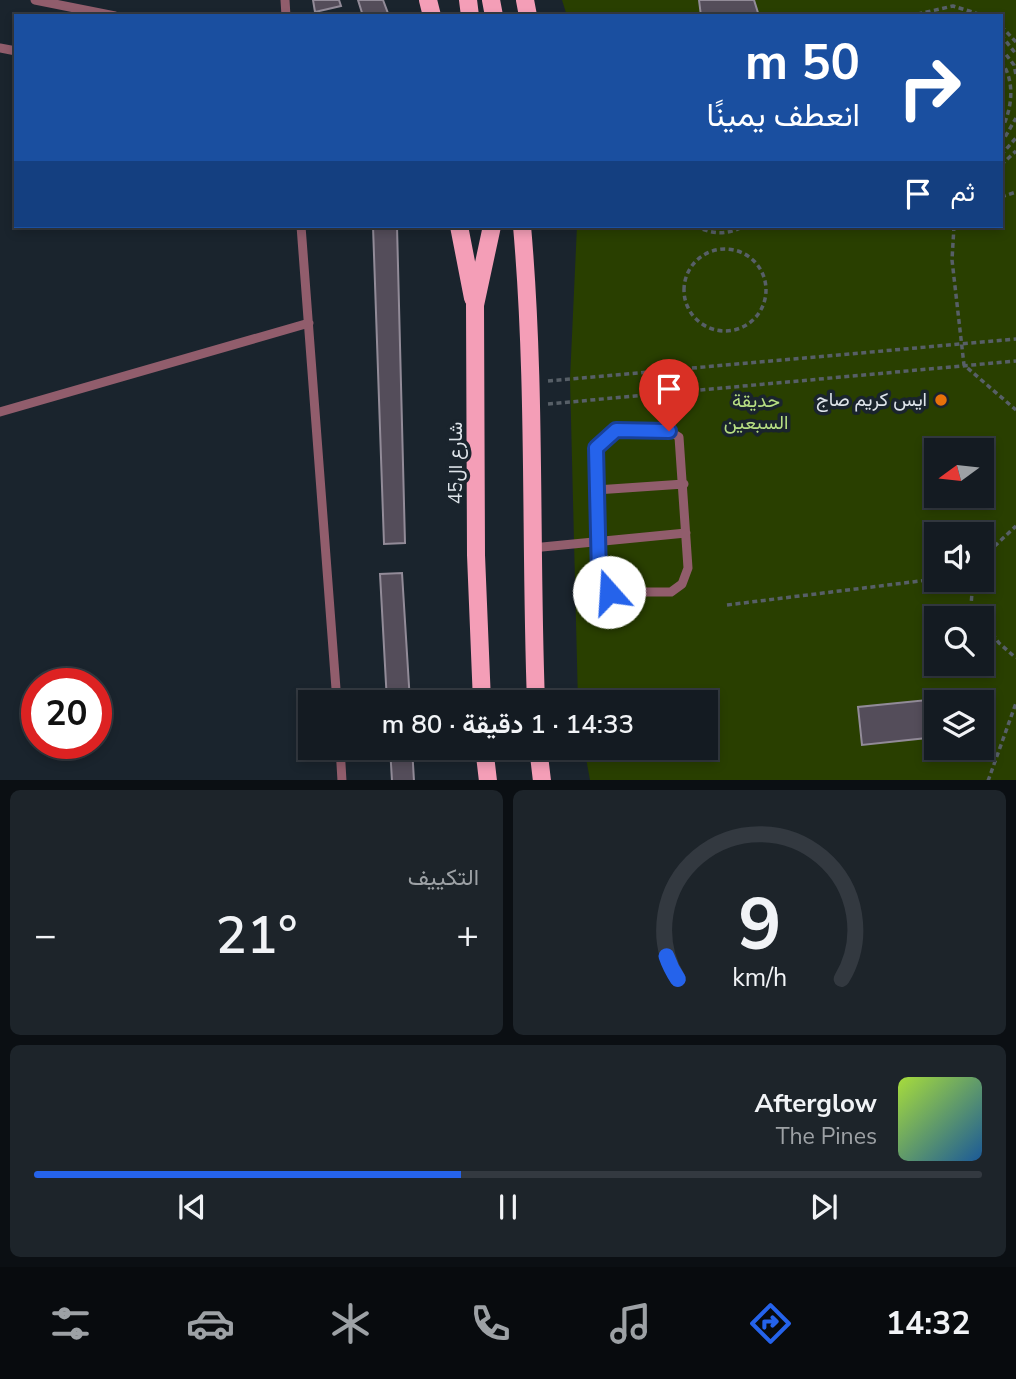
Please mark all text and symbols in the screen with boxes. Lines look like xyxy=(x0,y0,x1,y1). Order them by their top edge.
text: 50 m xyxy=(745,29,860,96)
icon: right xyxy=(884,42,975,133)
text: انعطف يمينًا xyxy=(707,94,860,137)
icon: arrive xyxy=(899,175,937,213)
text: ثم xyxy=(951,175,975,210)
pin xyxy=(639,359,699,431)
icon: arrive xyxy=(650,370,688,408)
place label: ايس كريم صاج xyxy=(816,387,927,413)
park label: حديقة السبعين xyxy=(724,388,788,436)
marker: ايس كريم صاج xyxy=(933,392,949,408)
street label: شارع ال45 xyxy=(443,422,469,504)
north arrow xyxy=(924,438,994,508)
map controls xyxy=(924,438,994,760)
button: sound xyxy=(924,522,994,592)
position arrow xyxy=(572,555,646,629)
button: search xyxy=(924,606,994,676)
speed limit sign: 20 xyxy=(21,668,112,759)
button: layers xyxy=(924,690,994,760)
text: 14:33 · 1 دقيقة · 80 m xyxy=(382,707,634,742)
text: التكييف xyxy=(408,862,479,893)
text: 9 xyxy=(738,875,781,975)
text: 21° xyxy=(216,900,297,971)
text: − xyxy=(34,910,57,961)
text: + xyxy=(456,910,479,961)
text: km/h xyxy=(732,960,787,994)
text: Afterglow xyxy=(754,1086,877,1121)
text: The Pines xyxy=(776,1121,877,1152)
icon: previous xyxy=(173,1188,211,1226)
icon: pause xyxy=(489,1188,527,1226)
icon: next xyxy=(805,1188,843,1226)
icon: filters xyxy=(46,1299,95,1348)
icon: car xyxy=(186,1299,235,1348)
icon: climate xyxy=(326,1299,375,1348)
icon: phone xyxy=(466,1299,515,1348)
icon: music xyxy=(606,1299,655,1348)
icon: directions xyxy=(746,1299,795,1348)
text: 14:32 xyxy=(886,1302,970,1345)

